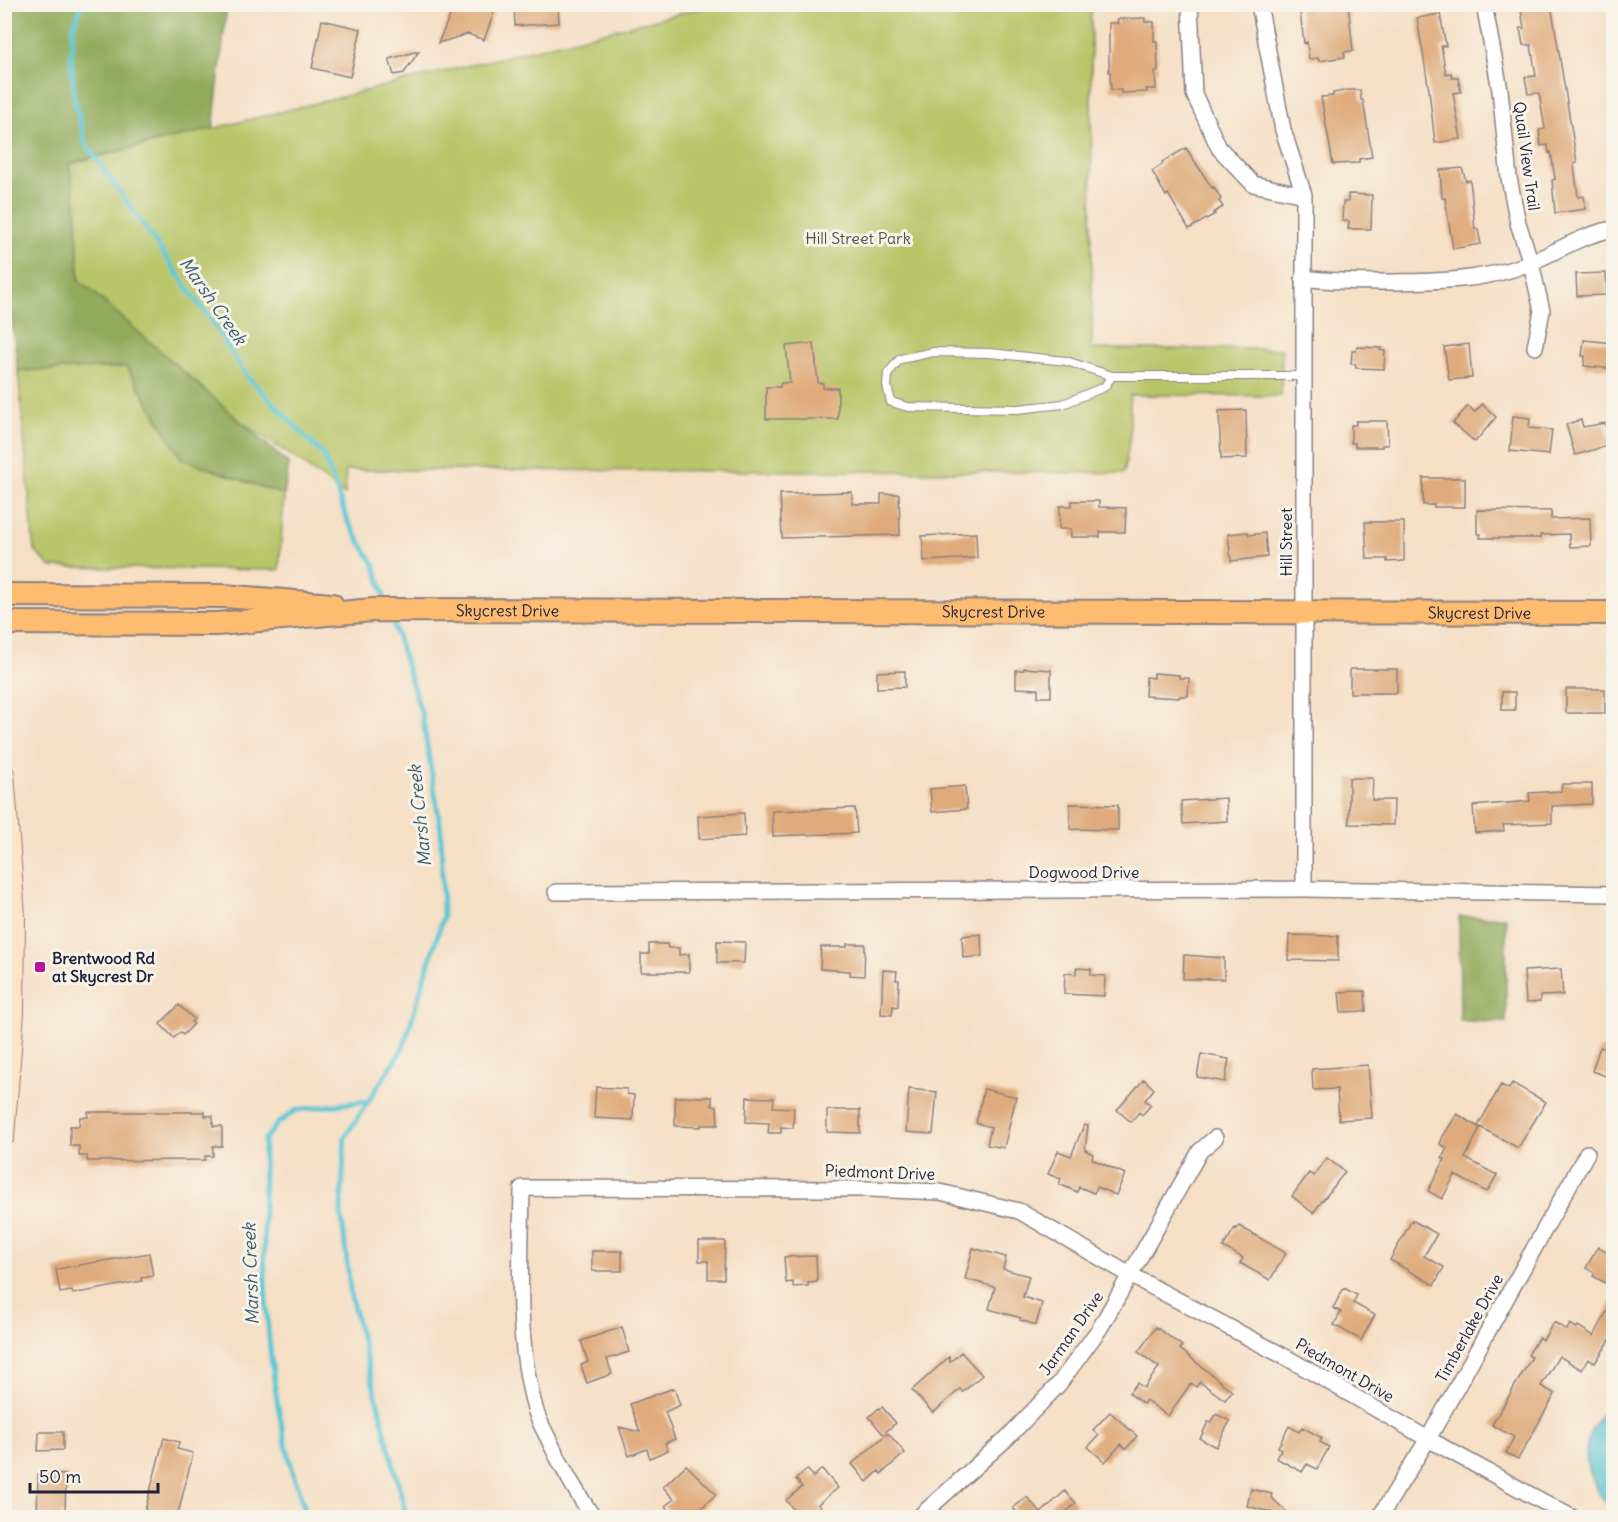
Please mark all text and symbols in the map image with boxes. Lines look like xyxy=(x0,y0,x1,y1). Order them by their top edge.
street label: Quail View Trail xyxy=(1509,100,1545,212)
park label: Hill Street Park xyxy=(805,228,911,248)
water label: Marsh Creek xyxy=(175,252,253,351)
street label: Hill Street xyxy=(1276,507,1296,576)
street label: Skycrest Drive xyxy=(456,600,559,620)
street label: Skycrest Drive xyxy=(942,601,1045,622)
street label: Skycrest Drive xyxy=(1428,603,1531,623)
water label: Marsh Creek xyxy=(403,762,436,868)
street label: Dogwood Drive xyxy=(1029,862,1139,882)
place label: Brentwood Rd at Skycrest Dr xyxy=(52,948,156,987)
marker: Brentwood Rd at Skycrest Dr xyxy=(33,960,47,974)
street label: Piedmont Drive xyxy=(824,1160,936,1184)
water label: Marsh Creek xyxy=(237,1221,264,1325)
street label: Timberlake Drive xyxy=(1431,1270,1507,1386)
street label: Jarman Drive xyxy=(1035,1287,1107,1379)
street label: Piedmont Drive xyxy=(1292,1334,1398,1406)
scale bar xyxy=(30,1456,158,1494)
text: 50 m xyxy=(39,1465,81,1488)

